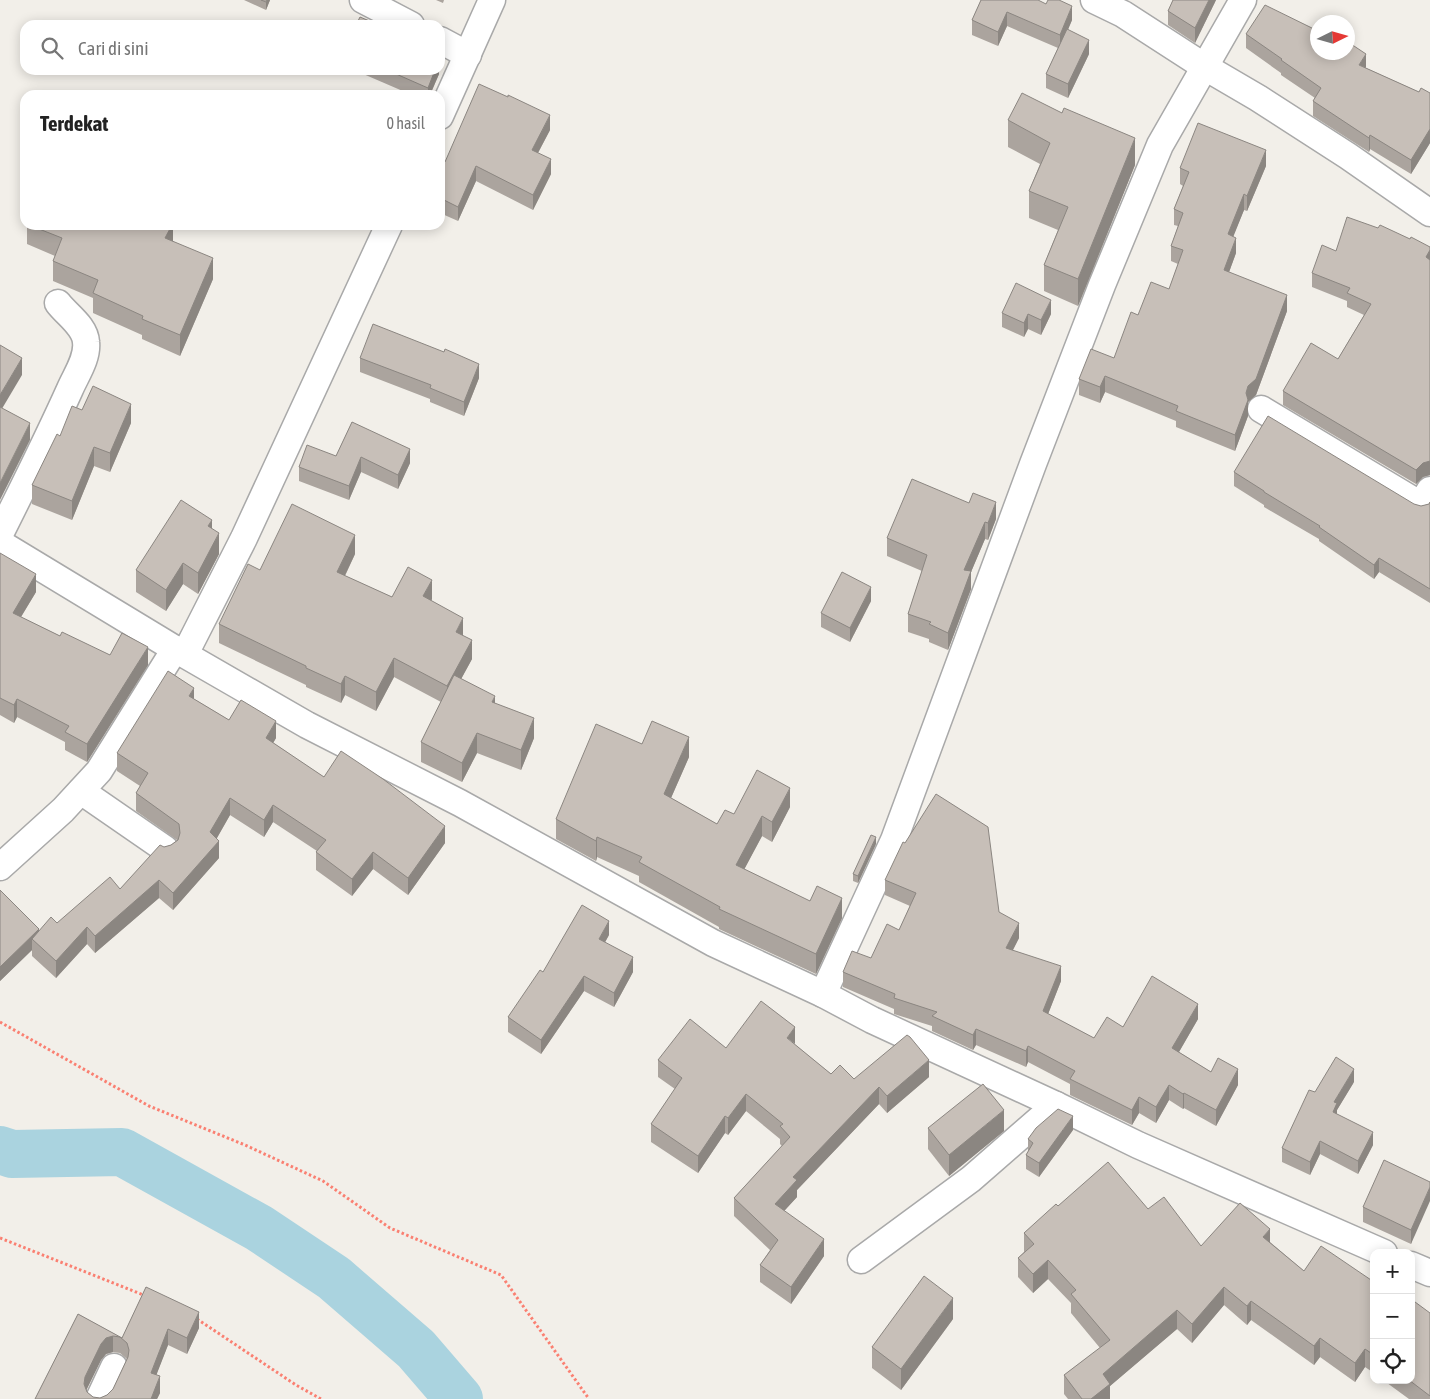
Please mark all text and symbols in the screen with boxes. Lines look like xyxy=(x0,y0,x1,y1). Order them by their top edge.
north arrow xyxy=(1310,15,1355,60)
search box xyxy=(20,20,445,75)
icon: search xyxy=(38,34,66,62)
text: Cari di sini xyxy=(78,37,149,59)
text: Terdekat xyxy=(40,111,108,135)
text: 0 hasil xyxy=(387,114,425,132)
map controls xyxy=(1370,1249,1415,1384)
button: + xyxy=(1370,1249,1415,1294)
button: − xyxy=(1370,1294,1415,1339)
button: locate xyxy=(1370,1339,1415,1384)

